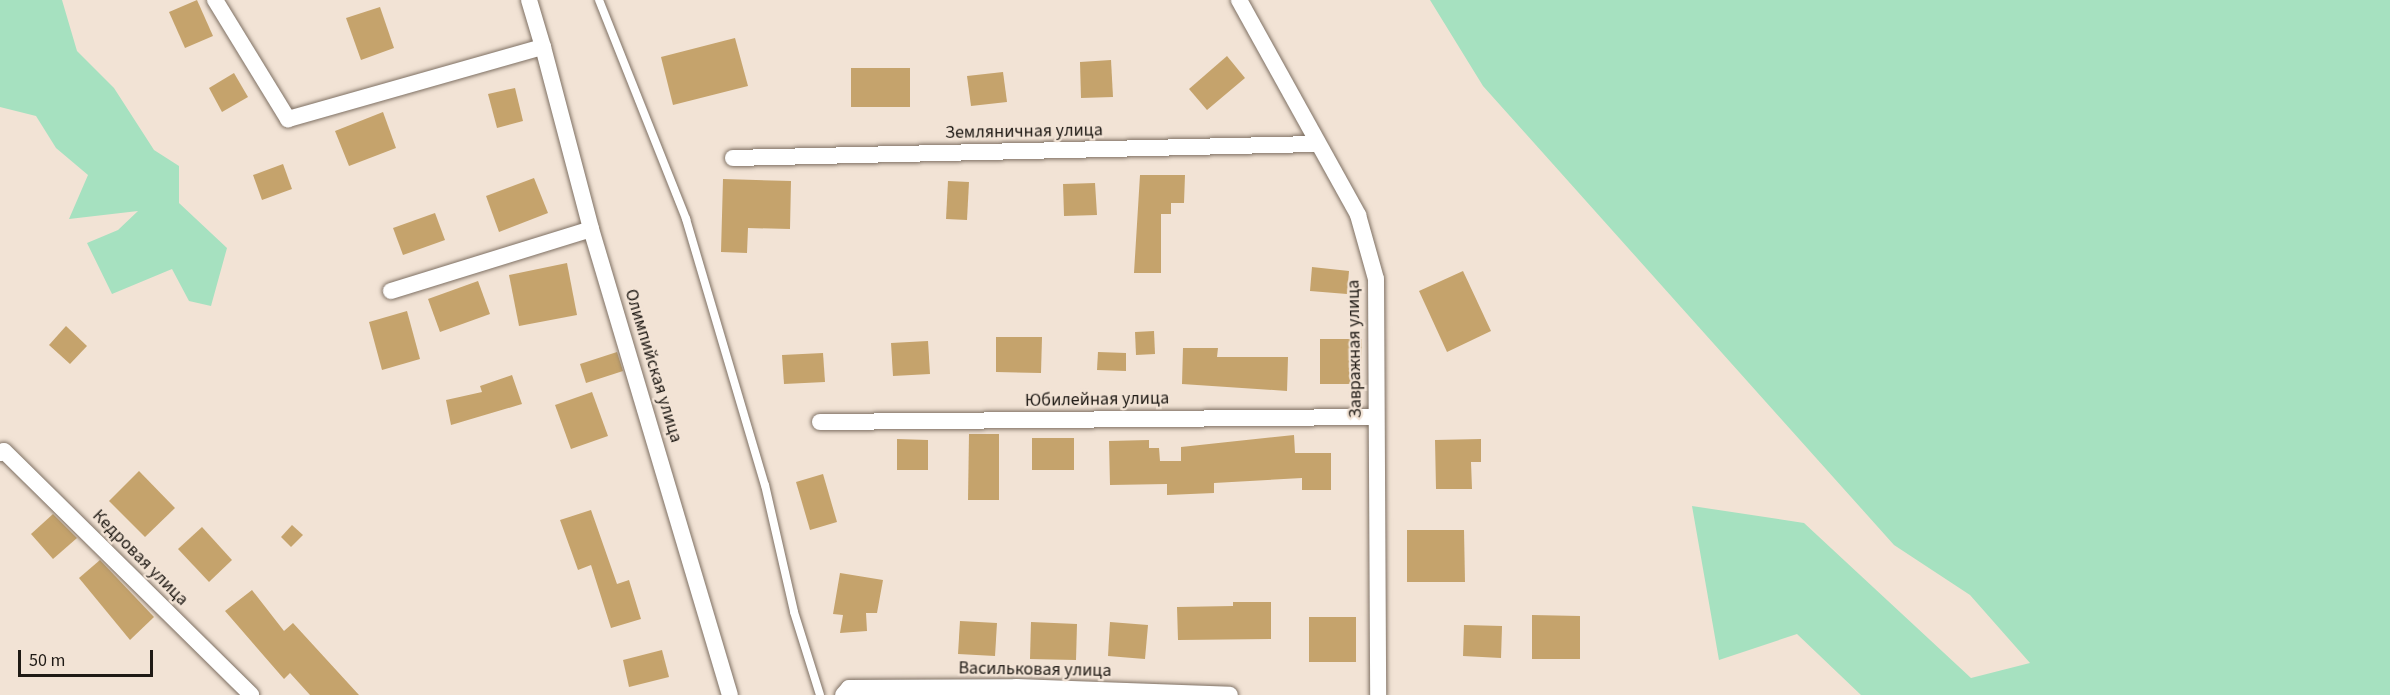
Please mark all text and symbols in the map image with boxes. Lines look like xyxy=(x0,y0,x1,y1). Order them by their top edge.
street label: Земляничная улица xyxy=(945,120,1103,144)
street label: Завражная улица xyxy=(1343,280,1367,418)
street label: Олимпийская улица xyxy=(619,287,687,445)
street label: Юбилейная улица xyxy=(1025,388,1169,412)
street label: Кедровая улица xyxy=(87,505,193,611)
scale bar xyxy=(21,638,156,676)
text: 50 m xyxy=(29,648,65,673)
street label: Васильковая улица xyxy=(958,658,1112,682)

